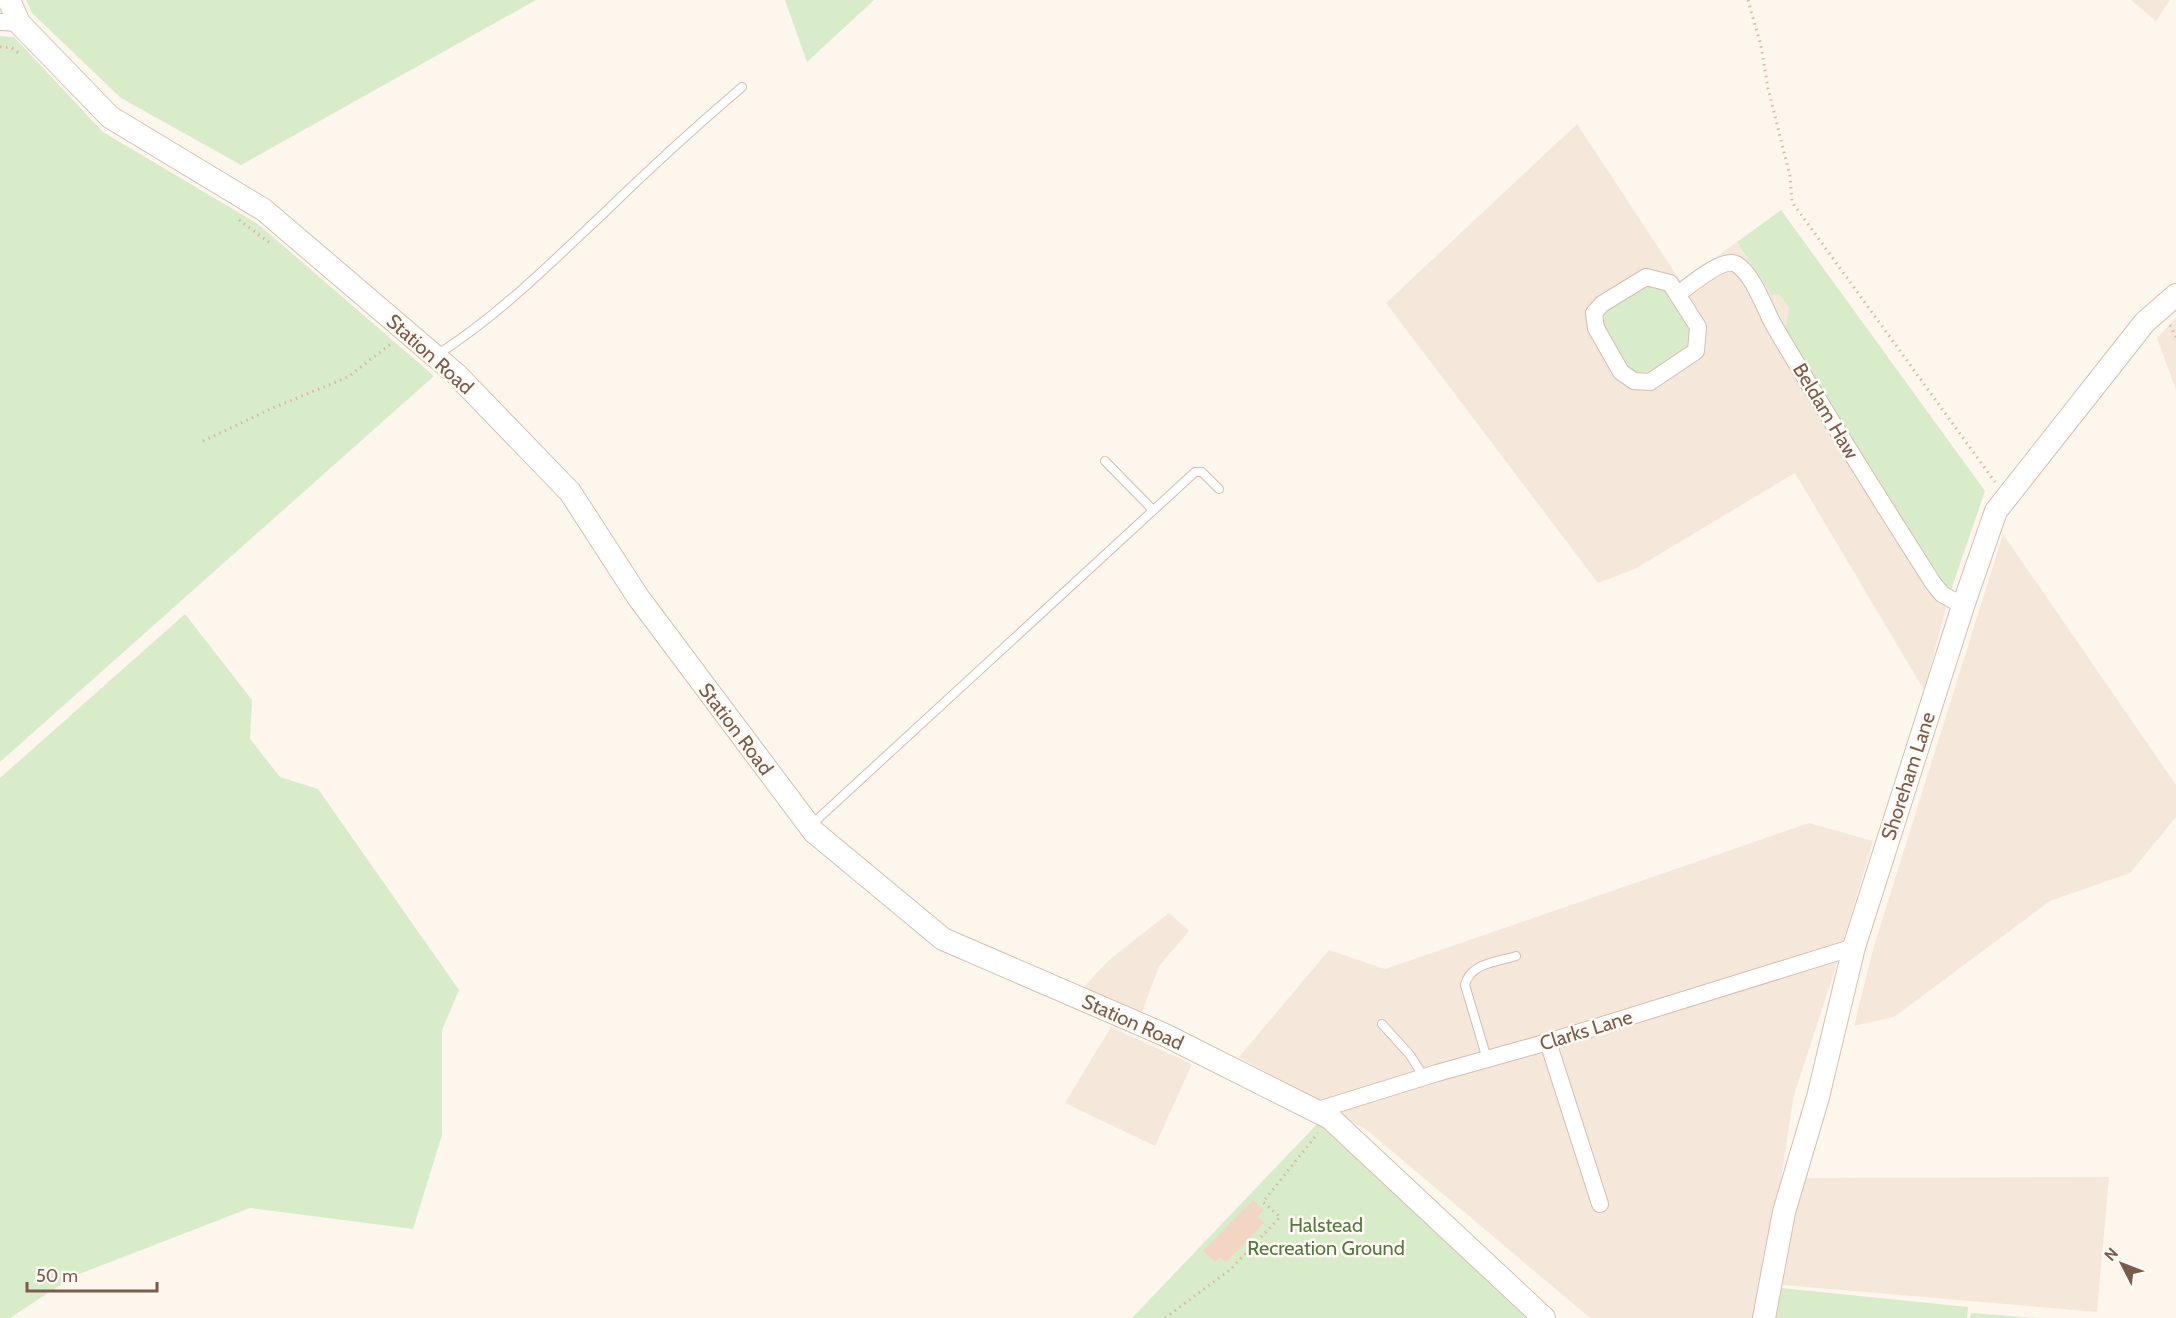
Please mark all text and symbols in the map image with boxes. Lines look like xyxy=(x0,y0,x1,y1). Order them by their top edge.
street label: Station Road xyxy=(382,309,478,399)
street label: Beldam Haw xyxy=(1788,359,1864,464)
street label: Station Road xyxy=(694,678,778,780)
street label: Shoreham Lane xyxy=(1876,709,1940,843)
street label: Station Road xyxy=(1079,989,1187,1055)
street label: Clarks Lane xyxy=(1537,1005,1635,1055)
park label: Halstead Recreation Ground xyxy=(1247,1213,1405,1260)
north arrow xyxy=(2092,1234,2152,1294)
text: N xyxy=(2100,1244,2122,1265)
scale bar xyxy=(27,1255,158,1293)
text: 50 m xyxy=(36,1265,78,1287)

